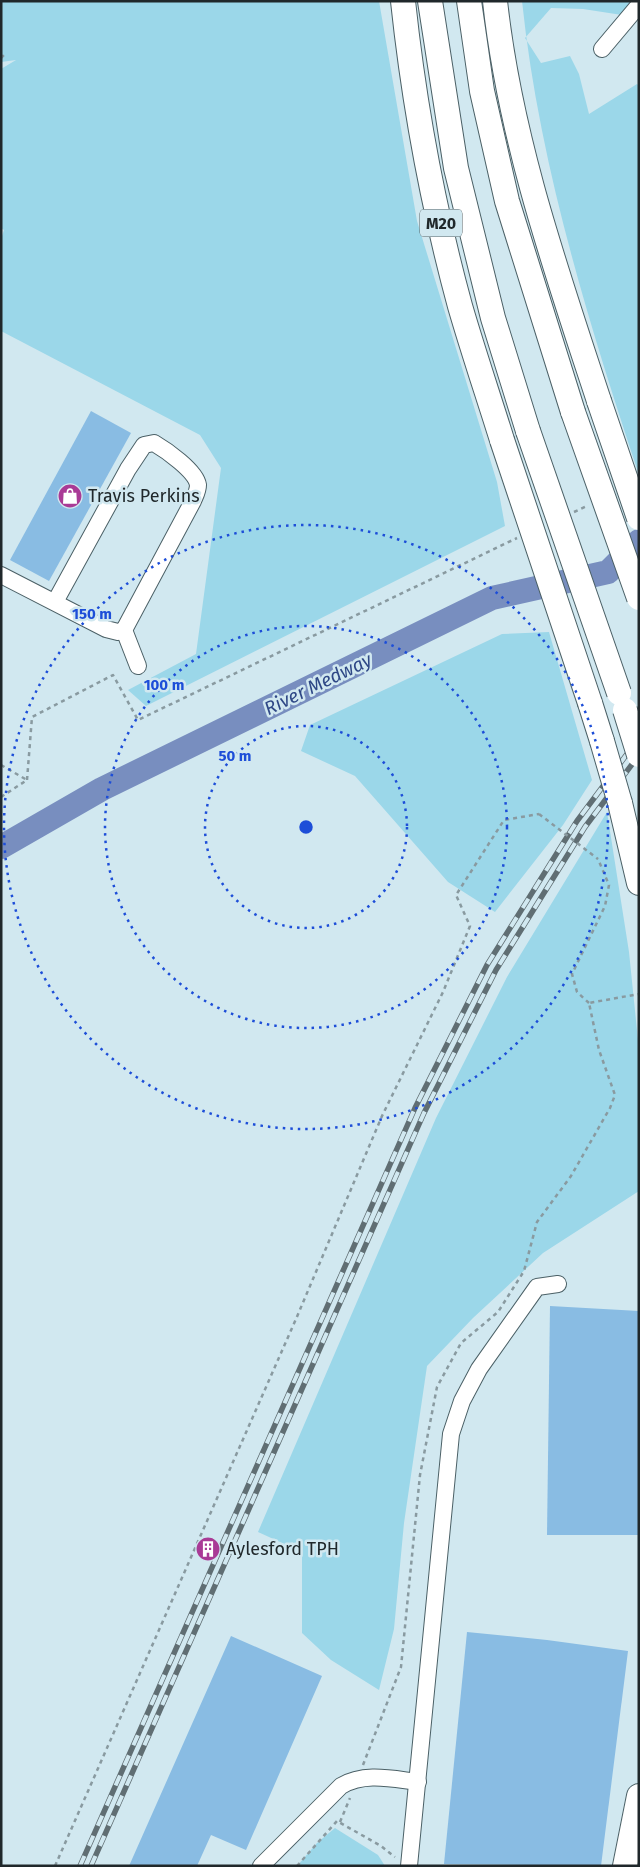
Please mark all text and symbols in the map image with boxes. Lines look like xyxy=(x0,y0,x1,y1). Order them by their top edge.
road number: M20 xyxy=(420,210,462,237)
shop icon: Travis Perkins xyxy=(57,483,83,509)
place label: Travis Perkins xyxy=(88,485,200,507)
text: 150 m xyxy=(72,605,112,623)
water label: River Medway xyxy=(260,648,376,720)
text: 100 m xyxy=(144,676,184,694)
text: 50 m xyxy=(218,747,252,765)
centre of rings xyxy=(297,818,315,836)
building icon: Aylesford TPH xyxy=(195,1536,221,1562)
place label: Aylesford TPH xyxy=(226,1538,339,1560)

